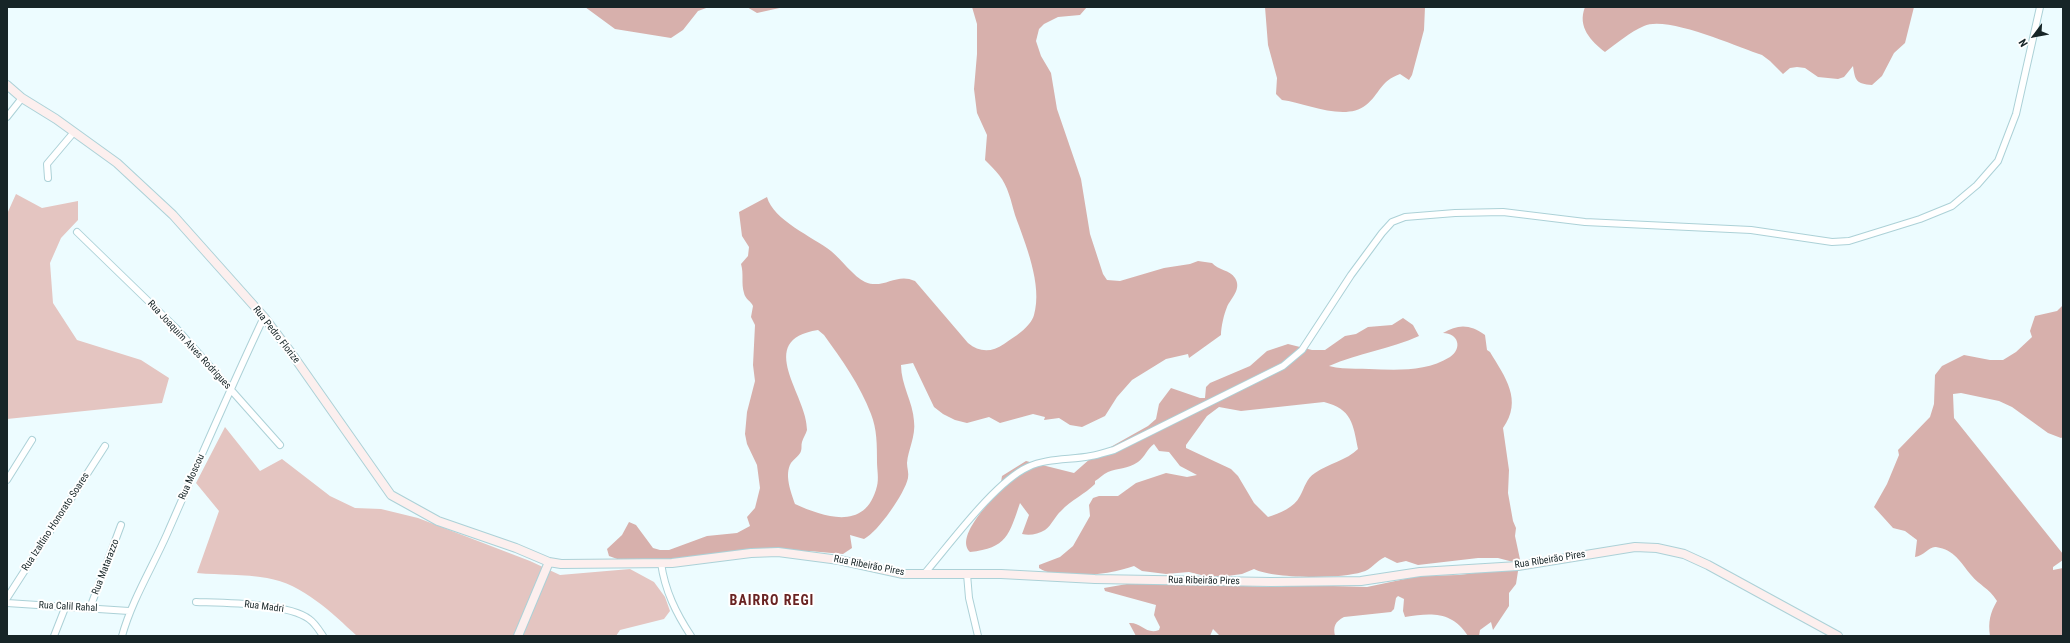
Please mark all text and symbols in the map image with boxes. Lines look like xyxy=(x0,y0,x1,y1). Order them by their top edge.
north arrow xyxy=(2014,16,2054,56)
text: N xyxy=(2016,36,2031,49)
street label: Rua Joaquim Alves Rodrigues xyxy=(145,298,233,392)
street label: Rua Pedro Florize xyxy=(250,304,302,366)
street label: Rua Moscou xyxy=(177,452,207,502)
street label: Rua Izaltino Honorato Soares xyxy=(20,471,92,573)
street label: Rua Matarazzo xyxy=(90,537,122,597)
street label: Rua Ribeirão Pires xyxy=(1514,548,1586,572)
street label: Rua Ribeirão Pires xyxy=(833,553,905,579)
street label: Rua Ribeirão Pires xyxy=(1168,574,1240,588)
district label: BAIRRO REGI xyxy=(730,593,814,609)
street label: Rua Calil Rahal xyxy=(38,599,98,615)
street label: Rua Madri xyxy=(243,599,285,615)

